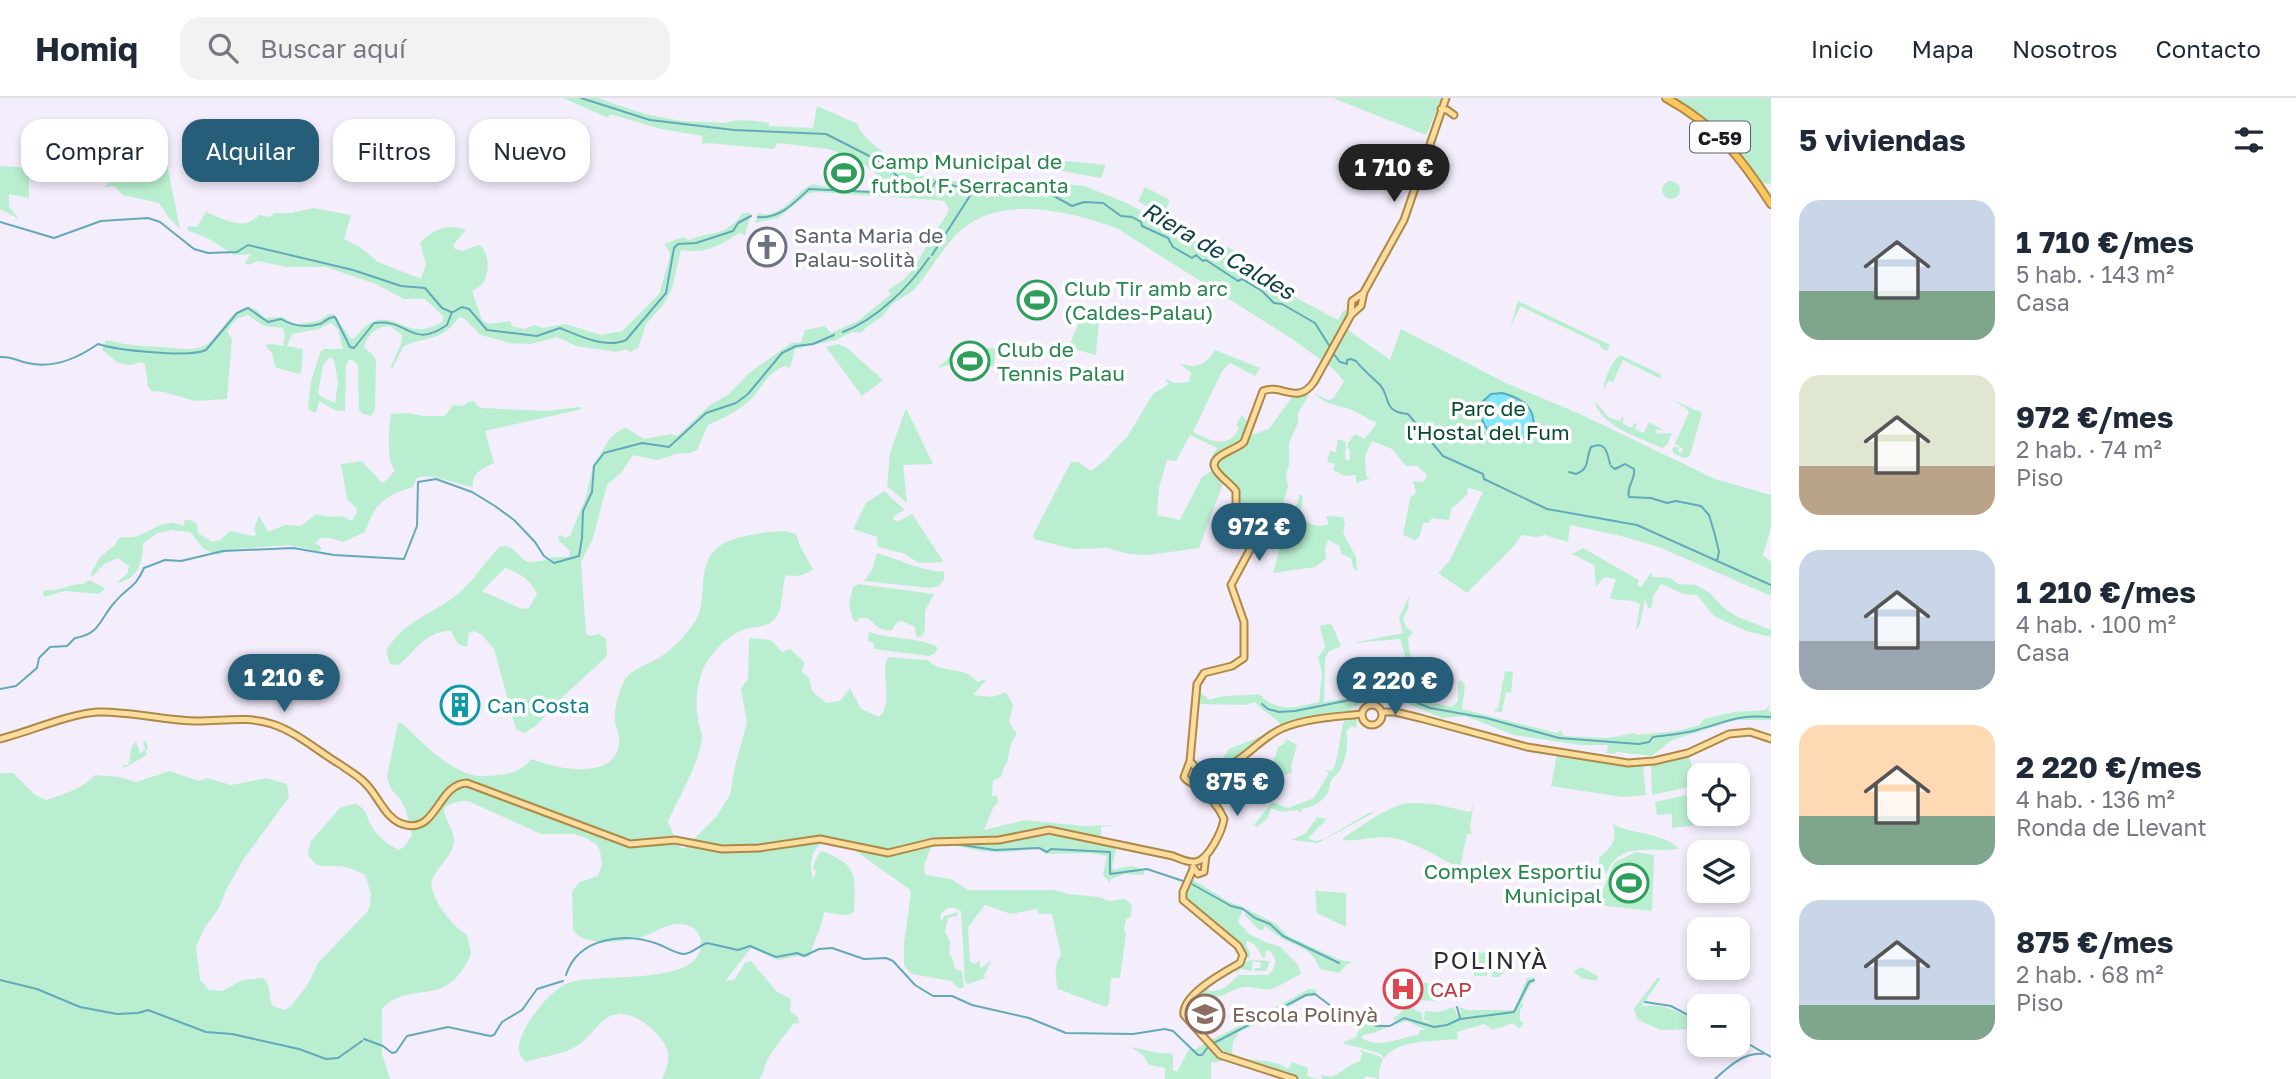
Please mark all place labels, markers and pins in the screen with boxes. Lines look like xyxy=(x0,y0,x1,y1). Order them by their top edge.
pin: 1 710 € xyxy=(1329,144,1459,204)
place label: Camp Municipal de futbol F. Serracanta xyxy=(871,148,1069,198)
sports icon: Camp Municipal de futbol F. Serracanta xyxy=(823,152,865,194)
place label: Santa Maria de Palau-solità xyxy=(794,222,943,272)
church icon: Santa Maria de Palau-solità xyxy=(746,226,788,268)
place label: Club Tir amb arc (Caldes-Palau) xyxy=(1064,275,1228,325)
sports icon: Club Tir amb arc (Caldes-Palau) xyxy=(1016,279,1058,321)
place label: Club de Tennis Palau xyxy=(997,336,1125,386)
sports icon: Club de Tennis Palau xyxy=(949,340,991,382)
pin: 972 € xyxy=(1210,504,1308,563)
pin: 1 210 € xyxy=(219,654,349,714)
pin: 2 220 € xyxy=(1330,658,1460,717)
building icon: Can Costa xyxy=(439,684,481,726)
place label: Can Costa xyxy=(487,692,590,718)
pin: 875 € xyxy=(1188,758,1286,818)
place label: Complex Esportiu Municipal xyxy=(1424,858,1602,908)
sports icon: Complex Esportiu Municipal xyxy=(1608,862,1650,904)
hospital icon: CAP xyxy=(1382,968,1424,1010)
place label: CAP xyxy=(1430,976,1472,1002)
school or university icon: Escola Polinyà xyxy=(1184,993,1226,1035)
place label: Escola Polinyà xyxy=(1232,1001,1378,1027)

